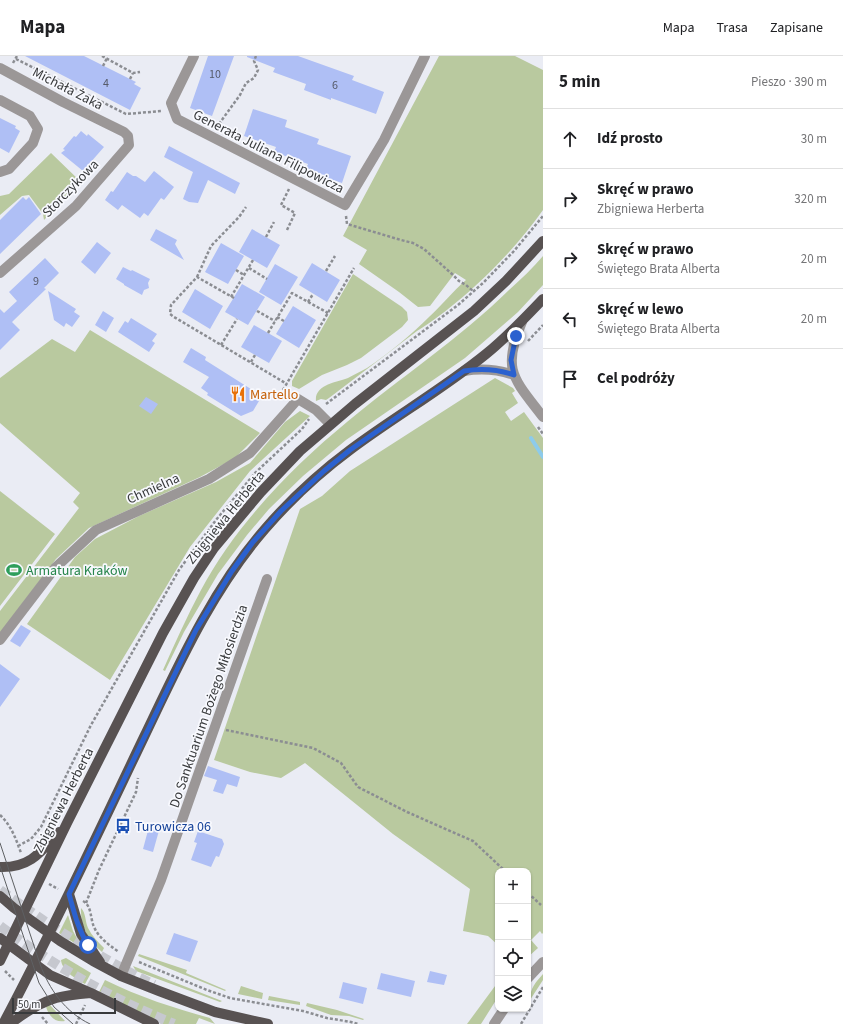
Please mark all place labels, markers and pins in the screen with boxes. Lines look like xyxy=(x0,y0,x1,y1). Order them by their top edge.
restaurant icon: Martello xyxy=(229,385,247,403)
place label: Martello xyxy=(250,385,298,405)
sports icon: Armatura Kraków xyxy=(5,561,23,579)
place label: Armatura Kraków xyxy=(26,561,128,581)
bus stop icon: Turowicza 06 xyxy=(114,817,132,835)
place label: Turowicza 06 xyxy=(135,817,211,837)

